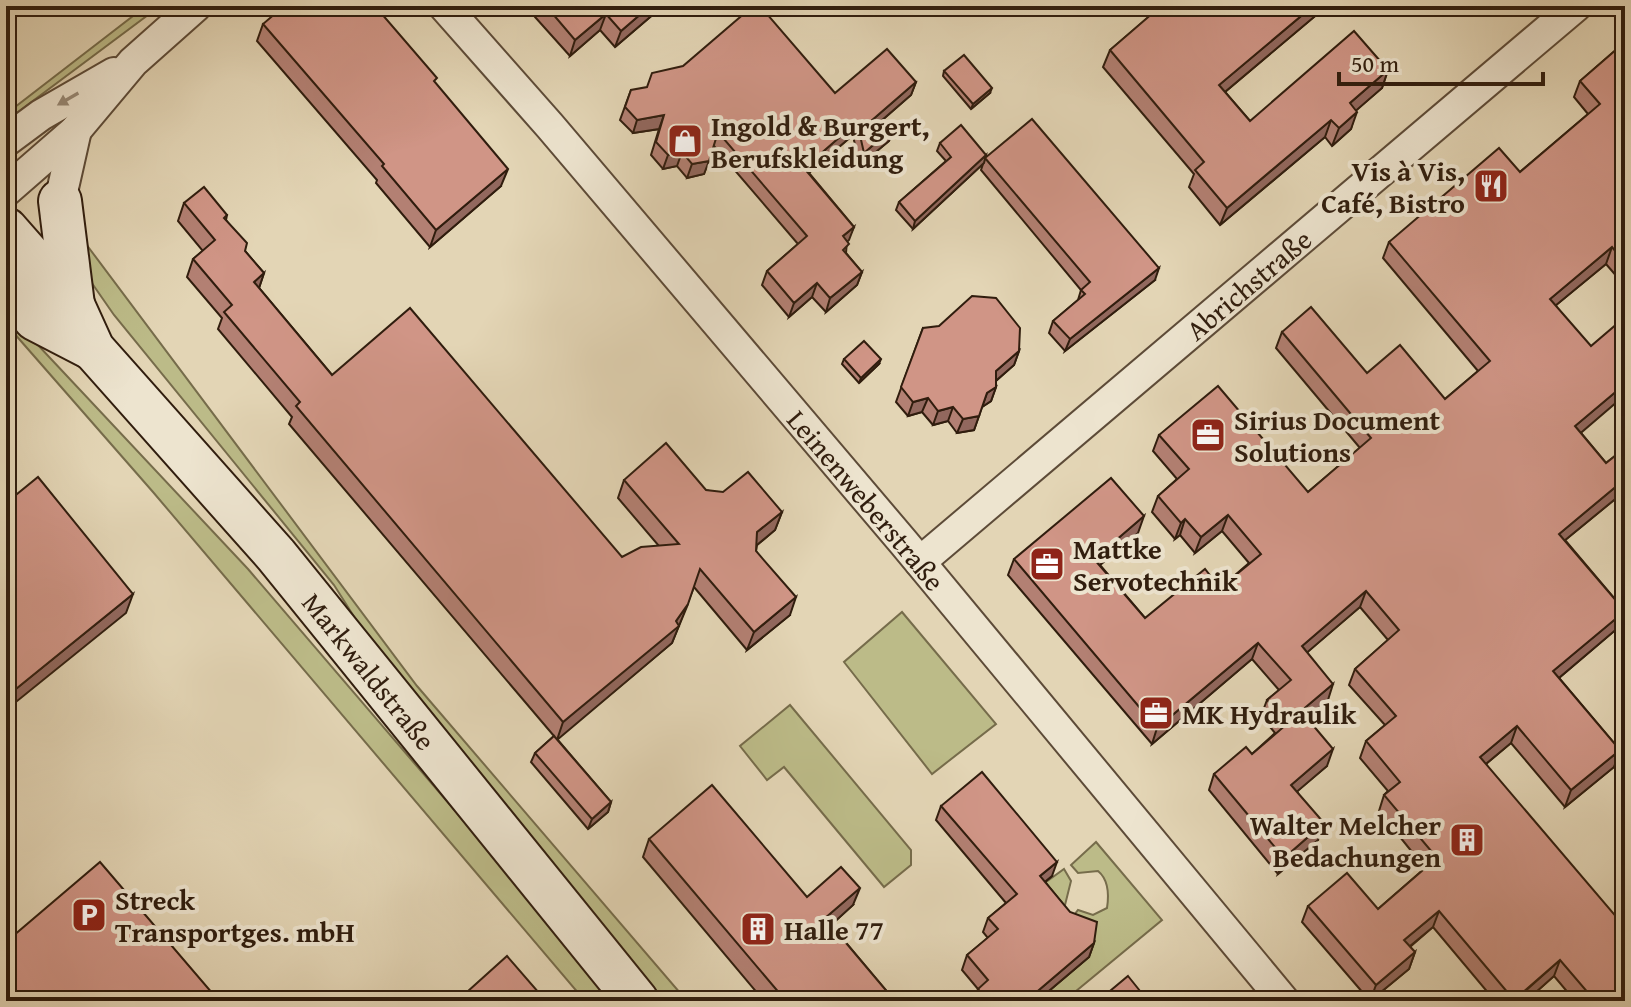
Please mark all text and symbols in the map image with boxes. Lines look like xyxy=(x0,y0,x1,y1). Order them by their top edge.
scale bar xyxy=(1339,36,1543,86)
text: 50 m xyxy=(1351,46,1399,81)
one-way arrow xyxy=(57,92,79,106)
place label: Ingold & Burgert, Berufskleidung xyxy=(711,105,929,178)
shop icon: Ingold & Burgert, Berufskleidung xyxy=(666,122,704,160)
place label: Vis à Vis, Café, Bistro xyxy=(1321,150,1465,223)
restaurant icon: Vis à Vis, Café, Bistro xyxy=(1472,167,1510,205)
street label: Abrichstraße xyxy=(1176,219,1320,349)
place label: Sirius Document Solutions xyxy=(1234,399,1441,472)
street label: Leinenweberstraße xyxy=(778,400,955,599)
office icon: Sirius Document Solutions xyxy=(1189,416,1227,454)
place label: Mattke Servotechnik xyxy=(1073,528,1239,601)
office icon: Mattke Servotechnik xyxy=(1028,545,1066,583)
street label: Markwaldstraße xyxy=(293,583,446,758)
place label: MK Hydraulik xyxy=(1182,693,1357,734)
office icon: MK Hydraulik xyxy=(1137,694,1175,732)
place label: Walter Melcher Bedachungen xyxy=(1250,804,1441,877)
building icon: Walter Melcher Bedachungen xyxy=(1448,821,1486,859)
place label: Streck Transportges. mbH xyxy=(115,879,355,952)
parking icon: Streck Transportges. mbH xyxy=(70,896,108,934)
place label: Halle 77 xyxy=(784,909,884,950)
building icon: Halle 77 xyxy=(739,910,777,948)

